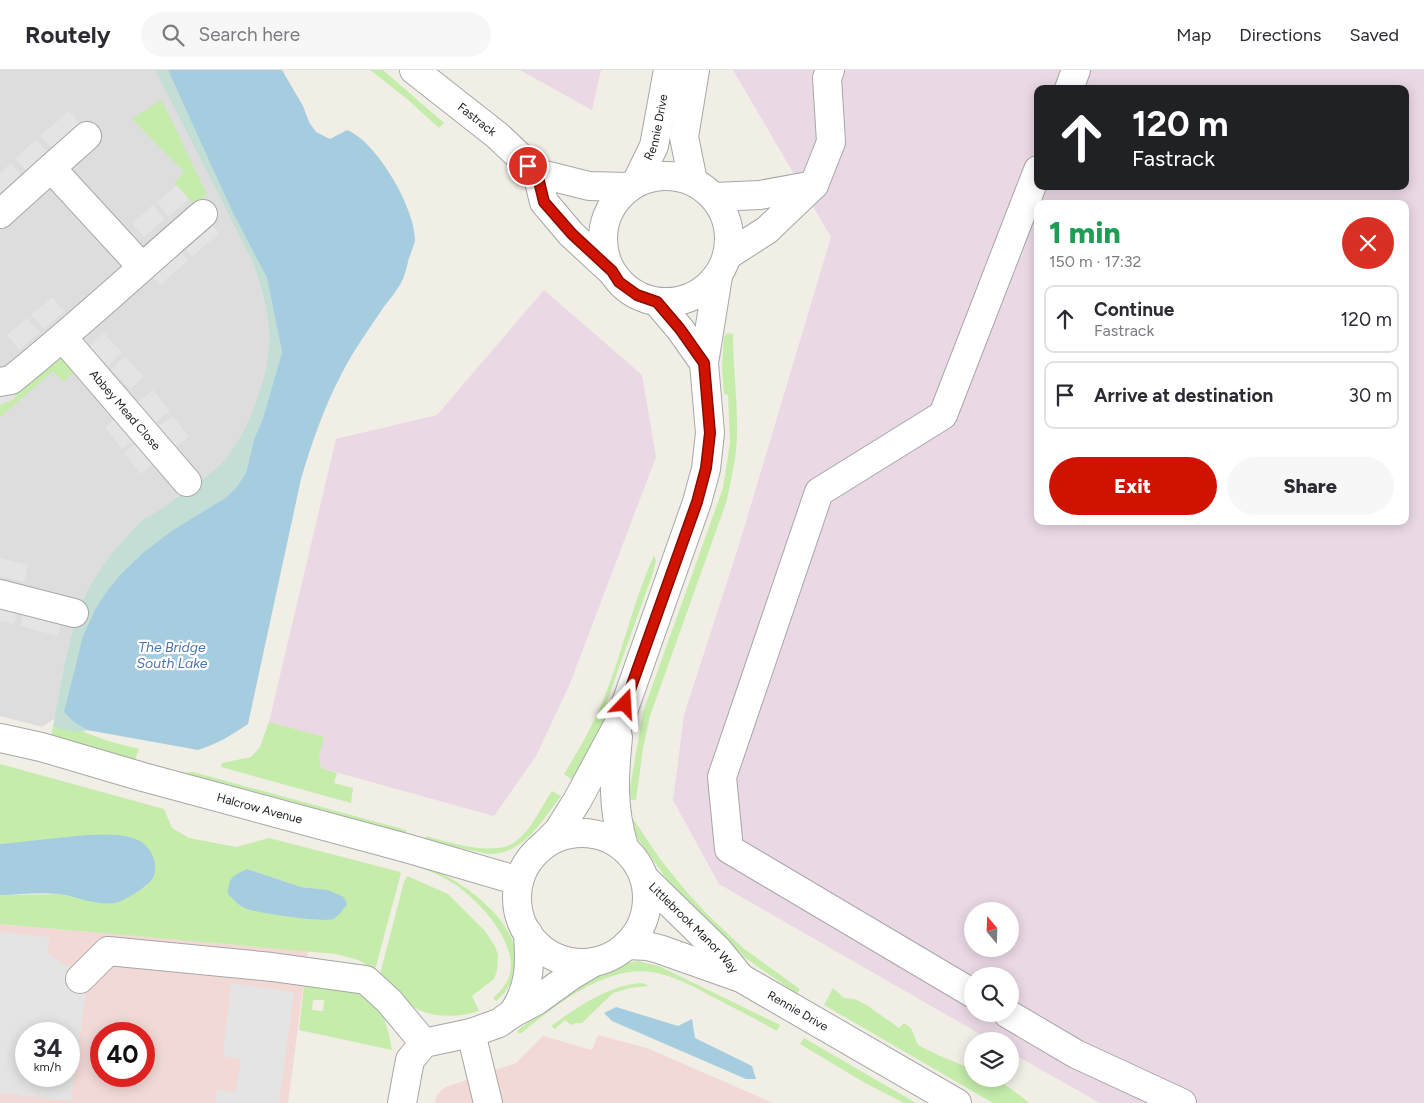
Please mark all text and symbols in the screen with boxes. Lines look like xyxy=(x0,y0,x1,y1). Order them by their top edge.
search box xyxy=(141,12,491,57)
text: Routely xyxy=(25,20,111,49)
icon: search xyxy=(159,21,187,49)
text: Search here xyxy=(199,23,300,46)
text: Map xyxy=(1176,24,1211,46)
text: Directions xyxy=(1239,24,1321,46)
text: Saved xyxy=(1349,24,1399,46)
street label: Rennie Drive xyxy=(641,93,671,163)
street label: Fastrack xyxy=(455,100,499,139)
text: 120 m xyxy=(1132,103,1229,145)
icon: ahead xyxy=(1049,105,1114,170)
pin xyxy=(507,145,549,187)
text: Fastrack xyxy=(1132,145,1215,172)
icon: arrive xyxy=(514,152,542,180)
text: 1 min xyxy=(1049,214,1121,251)
button: close xyxy=(1342,217,1394,269)
text: 150 m · 17:32 xyxy=(1049,252,1142,271)
text: Continue xyxy=(1094,298,1174,321)
icon: ahead xyxy=(1051,305,1079,333)
text: 120 m xyxy=(1340,308,1392,331)
text: Fastrack xyxy=(1094,321,1154,340)
street label: Abbey Mead Close xyxy=(87,367,164,453)
icon: arrive xyxy=(1051,381,1079,409)
text: Arrive at destination xyxy=(1094,384,1273,407)
text: 30 m xyxy=(1349,384,1392,407)
button: Exit xyxy=(1049,457,1217,515)
button: Share xyxy=(1227,457,1394,515)
water label: The Bridge South Lake xyxy=(136,639,208,672)
position arrow xyxy=(598,677,650,729)
street label: Halcrow Avenue xyxy=(215,790,304,827)
street label: Littlebrook Manor Way xyxy=(646,880,742,977)
north arrow xyxy=(964,902,1019,958)
map controls xyxy=(964,902,1019,1087)
button: search xyxy=(964,967,1019,1022)
street label: Rennie Drive xyxy=(765,988,831,1034)
speed limit sign: 40 xyxy=(90,1022,155,1087)
button: layers xyxy=(964,1032,1019,1087)
text: 34 xyxy=(33,1033,62,1063)
text: km/h xyxy=(34,1060,61,1074)

